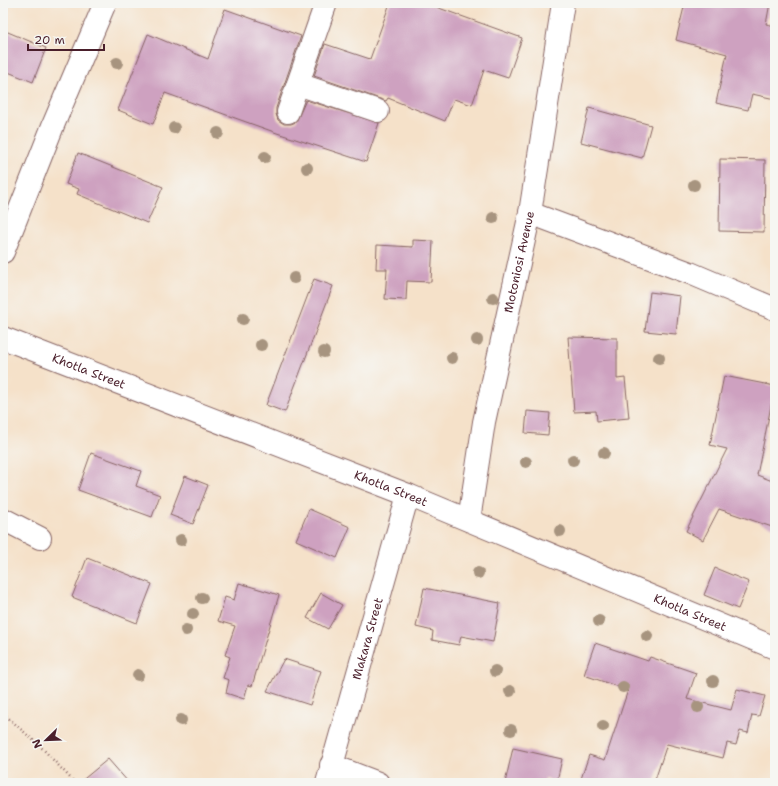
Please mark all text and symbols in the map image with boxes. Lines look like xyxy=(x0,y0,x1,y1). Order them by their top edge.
scale bar xyxy=(28,26,104,52)
text: 20 m xyxy=(34,32,65,48)
street label: Motoniosi Avenue xyxy=(500,209,538,314)
street label: Khotla Street xyxy=(50,350,128,393)
street label: Khotla Street xyxy=(352,467,430,510)
street label: Khotla Street xyxy=(651,590,729,635)
street label: Makara Street xyxy=(348,596,387,681)
north arrow xyxy=(26,720,66,760)
text: N xyxy=(29,737,46,751)

